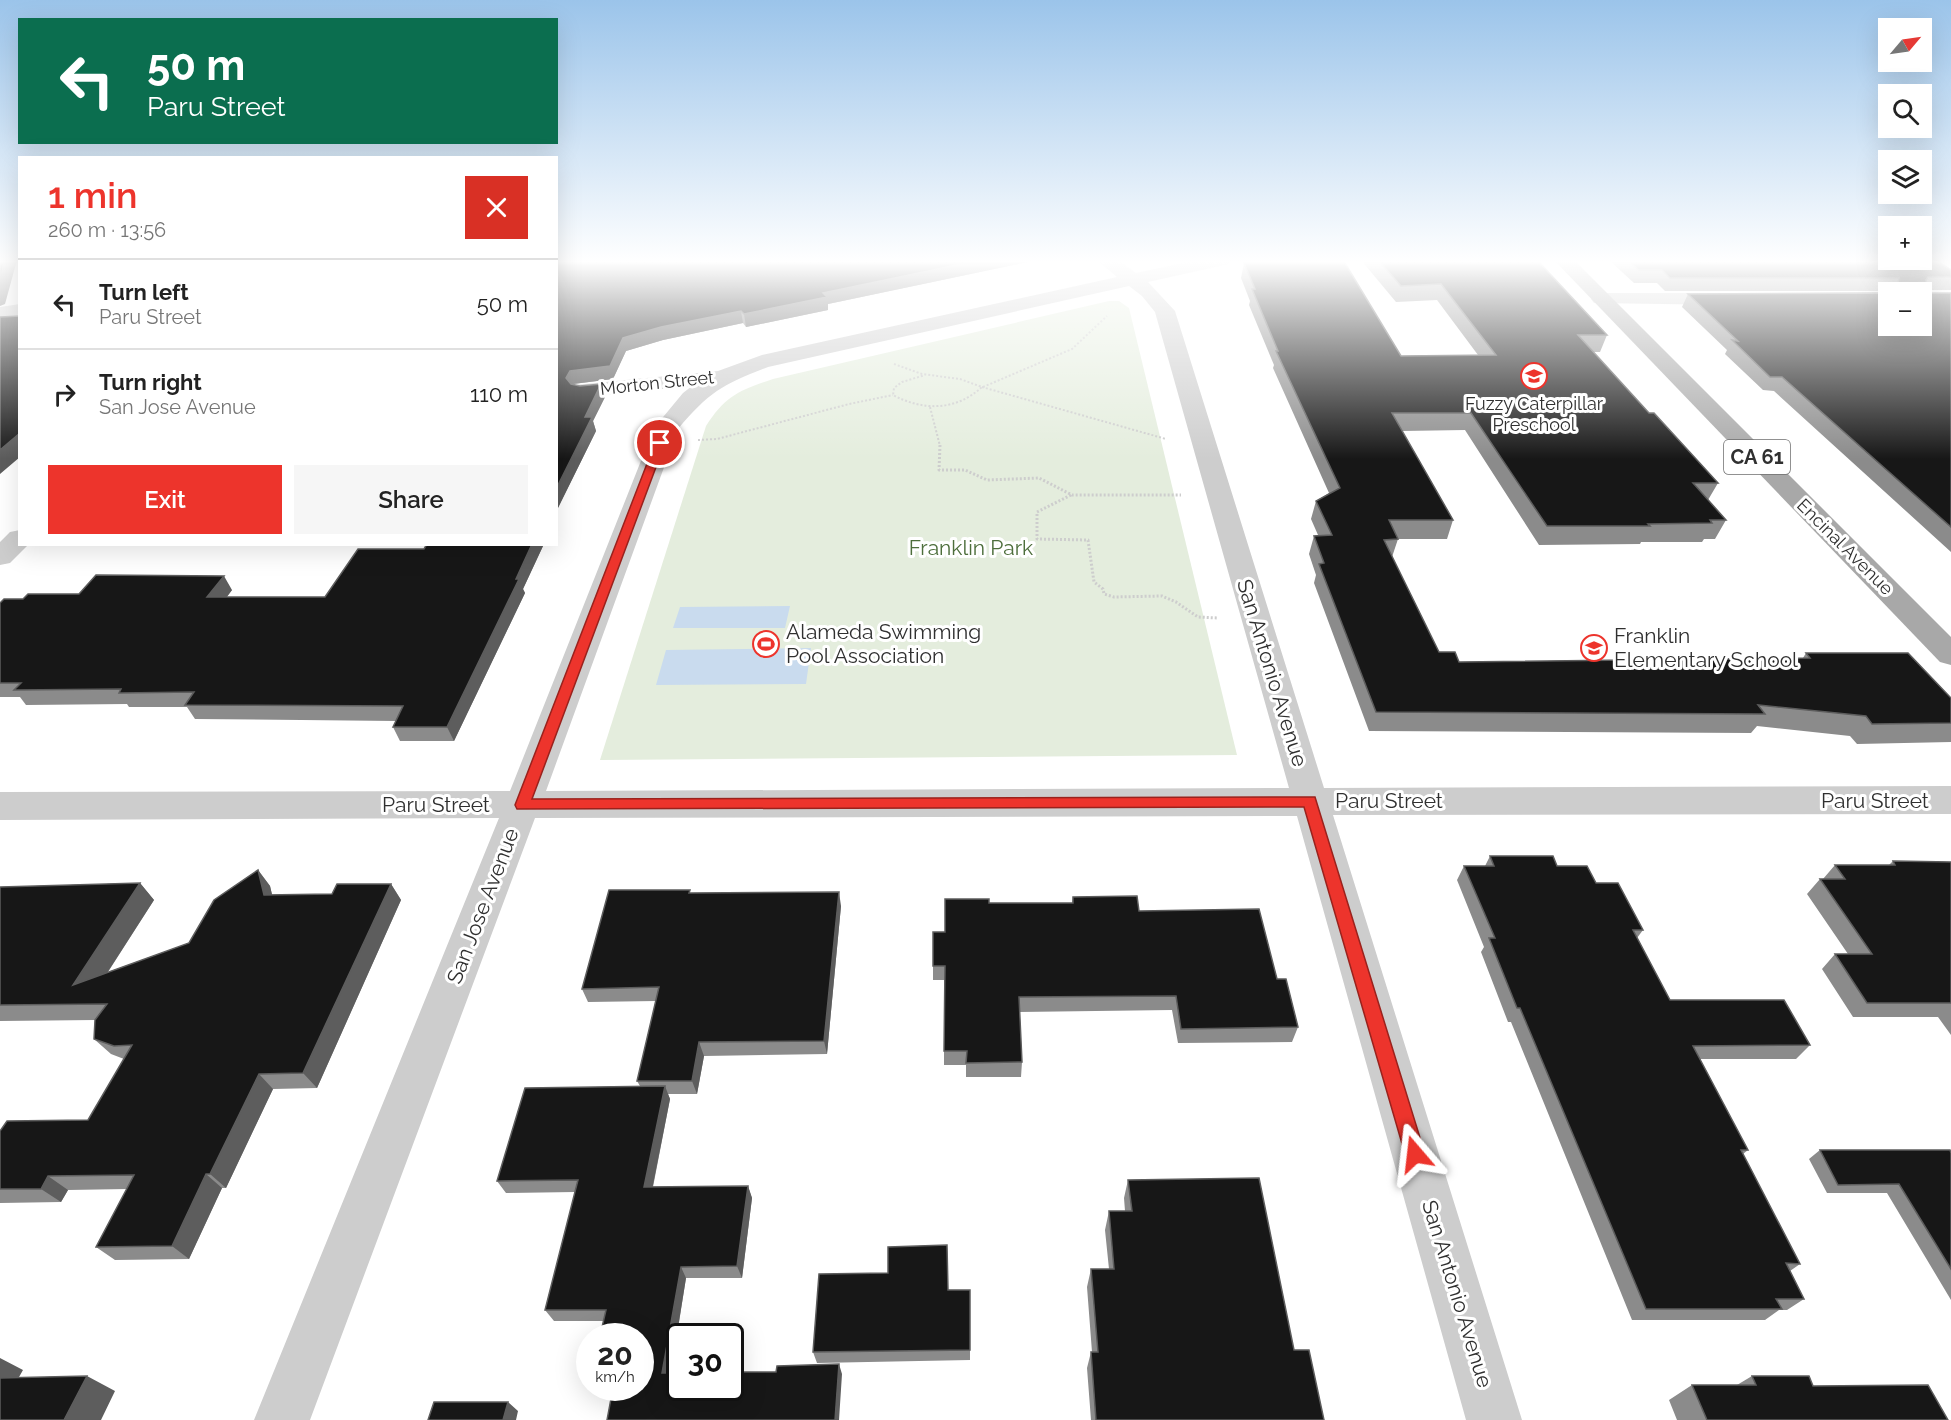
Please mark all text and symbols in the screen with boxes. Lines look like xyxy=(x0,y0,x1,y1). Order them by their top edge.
north arrow xyxy=(1878,18,1932,72)
map controls xyxy=(1878,18,1932,336)
text: 50 m xyxy=(147,41,245,90)
icon: left xyxy=(48,42,126,120)
button: search xyxy=(1878,84,1932,138)
text: Paru Street xyxy=(147,91,286,122)
button: layers xyxy=(1878,150,1932,204)
text: 1 min xyxy=(48,174,137,216)
button: close xyxy=(465,176,528,239)
button: + xyxy=(1878,216,1932,270)
text: 260 m · 13:56 xyxy=(48,218,166,242)
text: Turn left xyxy=(99,279,189,305)
button: − xyxy=(1878,282,1932,336)
icon: left xyxy=(48,288,81,321)
text: 50 m xyxy=(477,291,528,317)
text: Paru Street xyxy=(99,305,202,329)
school or university icon: Fuzzy Caterpillar Preschool xyxy=(1519,361,1549,391)
street label: Morton Street xyxy=(599,366,715,399)
text: Turn right xyxy=(99,369,202,395)
icon: right xyxy=(48,378,81,411)
text: 110 m xyxy=(470,381,528,407)
place label: Fuzzy Caterpillar Preschool xyxy=(1465,393,1604,435)
text: San Jose Avenue xyxy=(99,395,256,419)
pin xyxy=(634,417,685,468)
icon: arrive xyxy=(643,426,676,459)
road number: CA 61 xyxy=(1724,440,1790,474)
button: Exit xyxy=(48,465,282,534)
button: Share xyxy=(294,465,528,534)
street label: Encinal Avenue xyxy=(1793,494,1898,599)
park label: Franklin Park xyxy=(909,535,1033,560)
street label: San Antonio Avenue xyxy=(1232,576,1313,770)
place label: Alameda Swimming Pool Association xyxy=(786,619,981,668)
place label: Franklin Elementary School xyxy=(1614,623,1798,672)
sports icon: Alameda Swimming Pool Association xyxy=(751,629,781,659)
school or university icon: Franklin Elementary School xyxy=(1579,633,1609,663)
street label: Paru Street xyxy=(1335,788,1443,813)
street label: Paru Street xyxy=(1821,788,1929,813)
street label: Paru Street xyxy=(382,792,490,817)
street label: San Jose Avenue xyxy=(441,825,524,987)
position arrow xyxy=(1383,1122,1447,1186)
street label: San Antonio Avenue xyxy=(1417,1197,1498,1391)
speed limit sign: 30 xyxy=(666,1323,744,1401)
text: 20 xyxy=(597,1337,633,1372)
text: km/h xyxy=(595,1368,635,1386)

